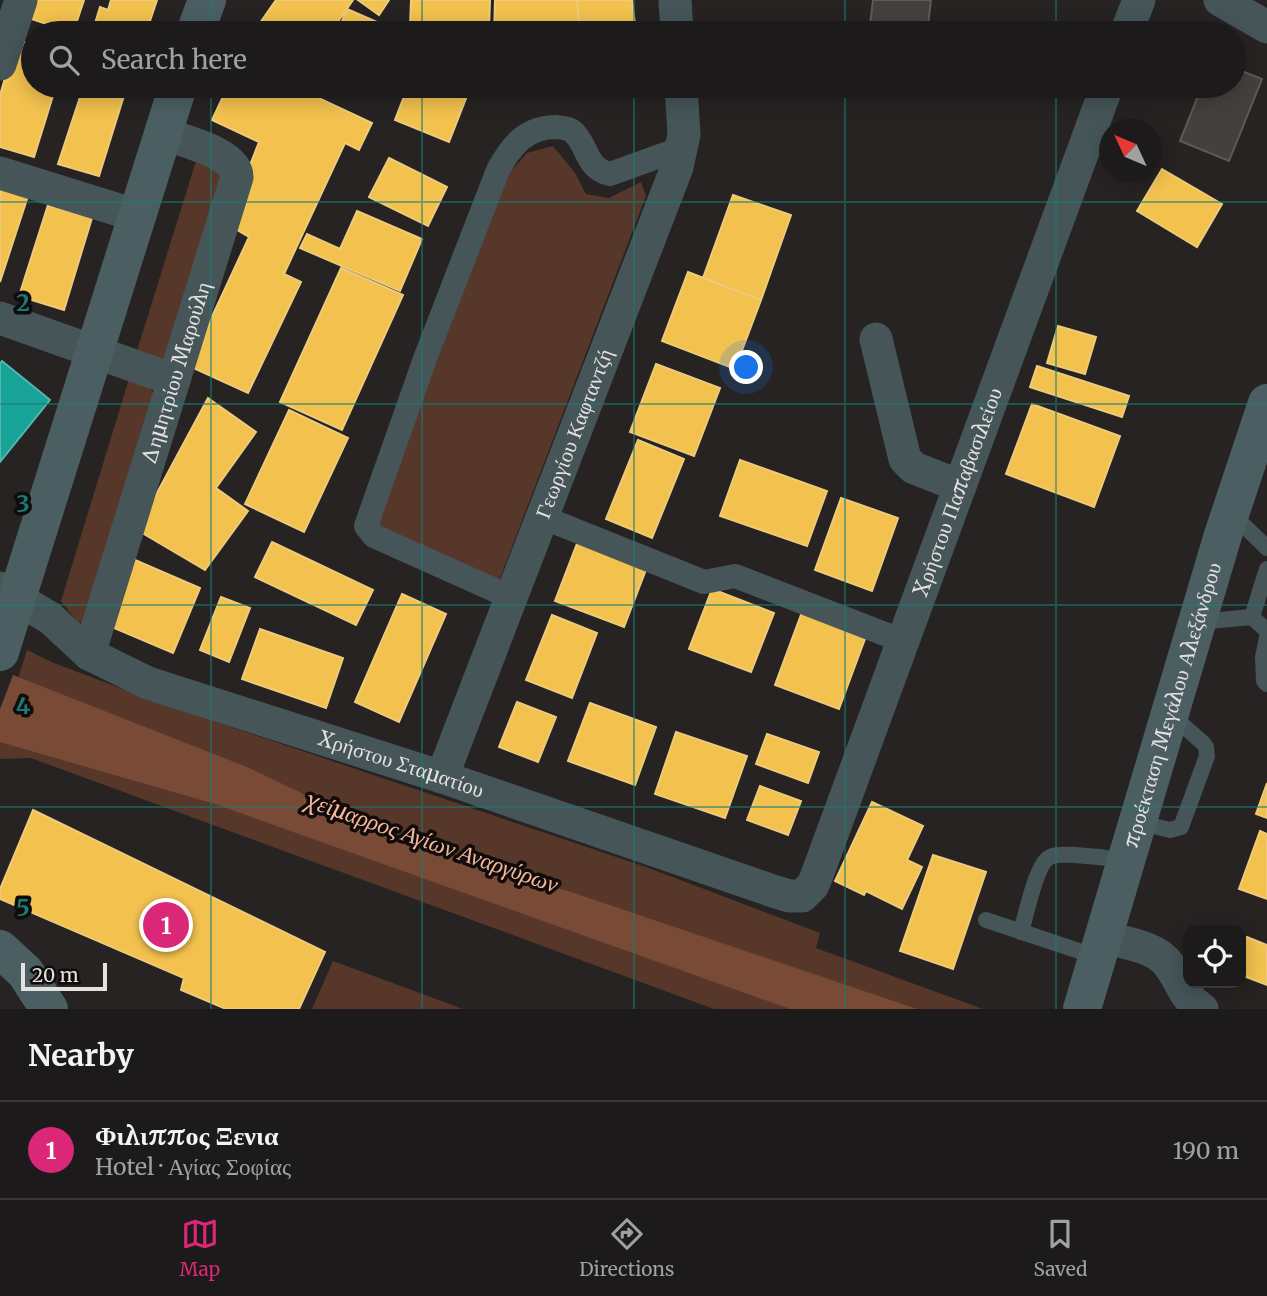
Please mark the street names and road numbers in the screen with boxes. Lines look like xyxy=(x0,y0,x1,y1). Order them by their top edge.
street label: Δημητρίου Μαρούλη xyxy=(135,278,217,468)
street label: Γεωργίου Καφταντζή xyxy=(529,345,619,522)
street label: Χρήστου Παπαβασιλείου xyxy=(907,384,1008,600)
street label: προέκταση Μεγάλου Αλεξάνδρου xyxy=(1117,559,1227,851)
street label: Χρήστου Σταματίου xyxy=(315,724,488,803)

